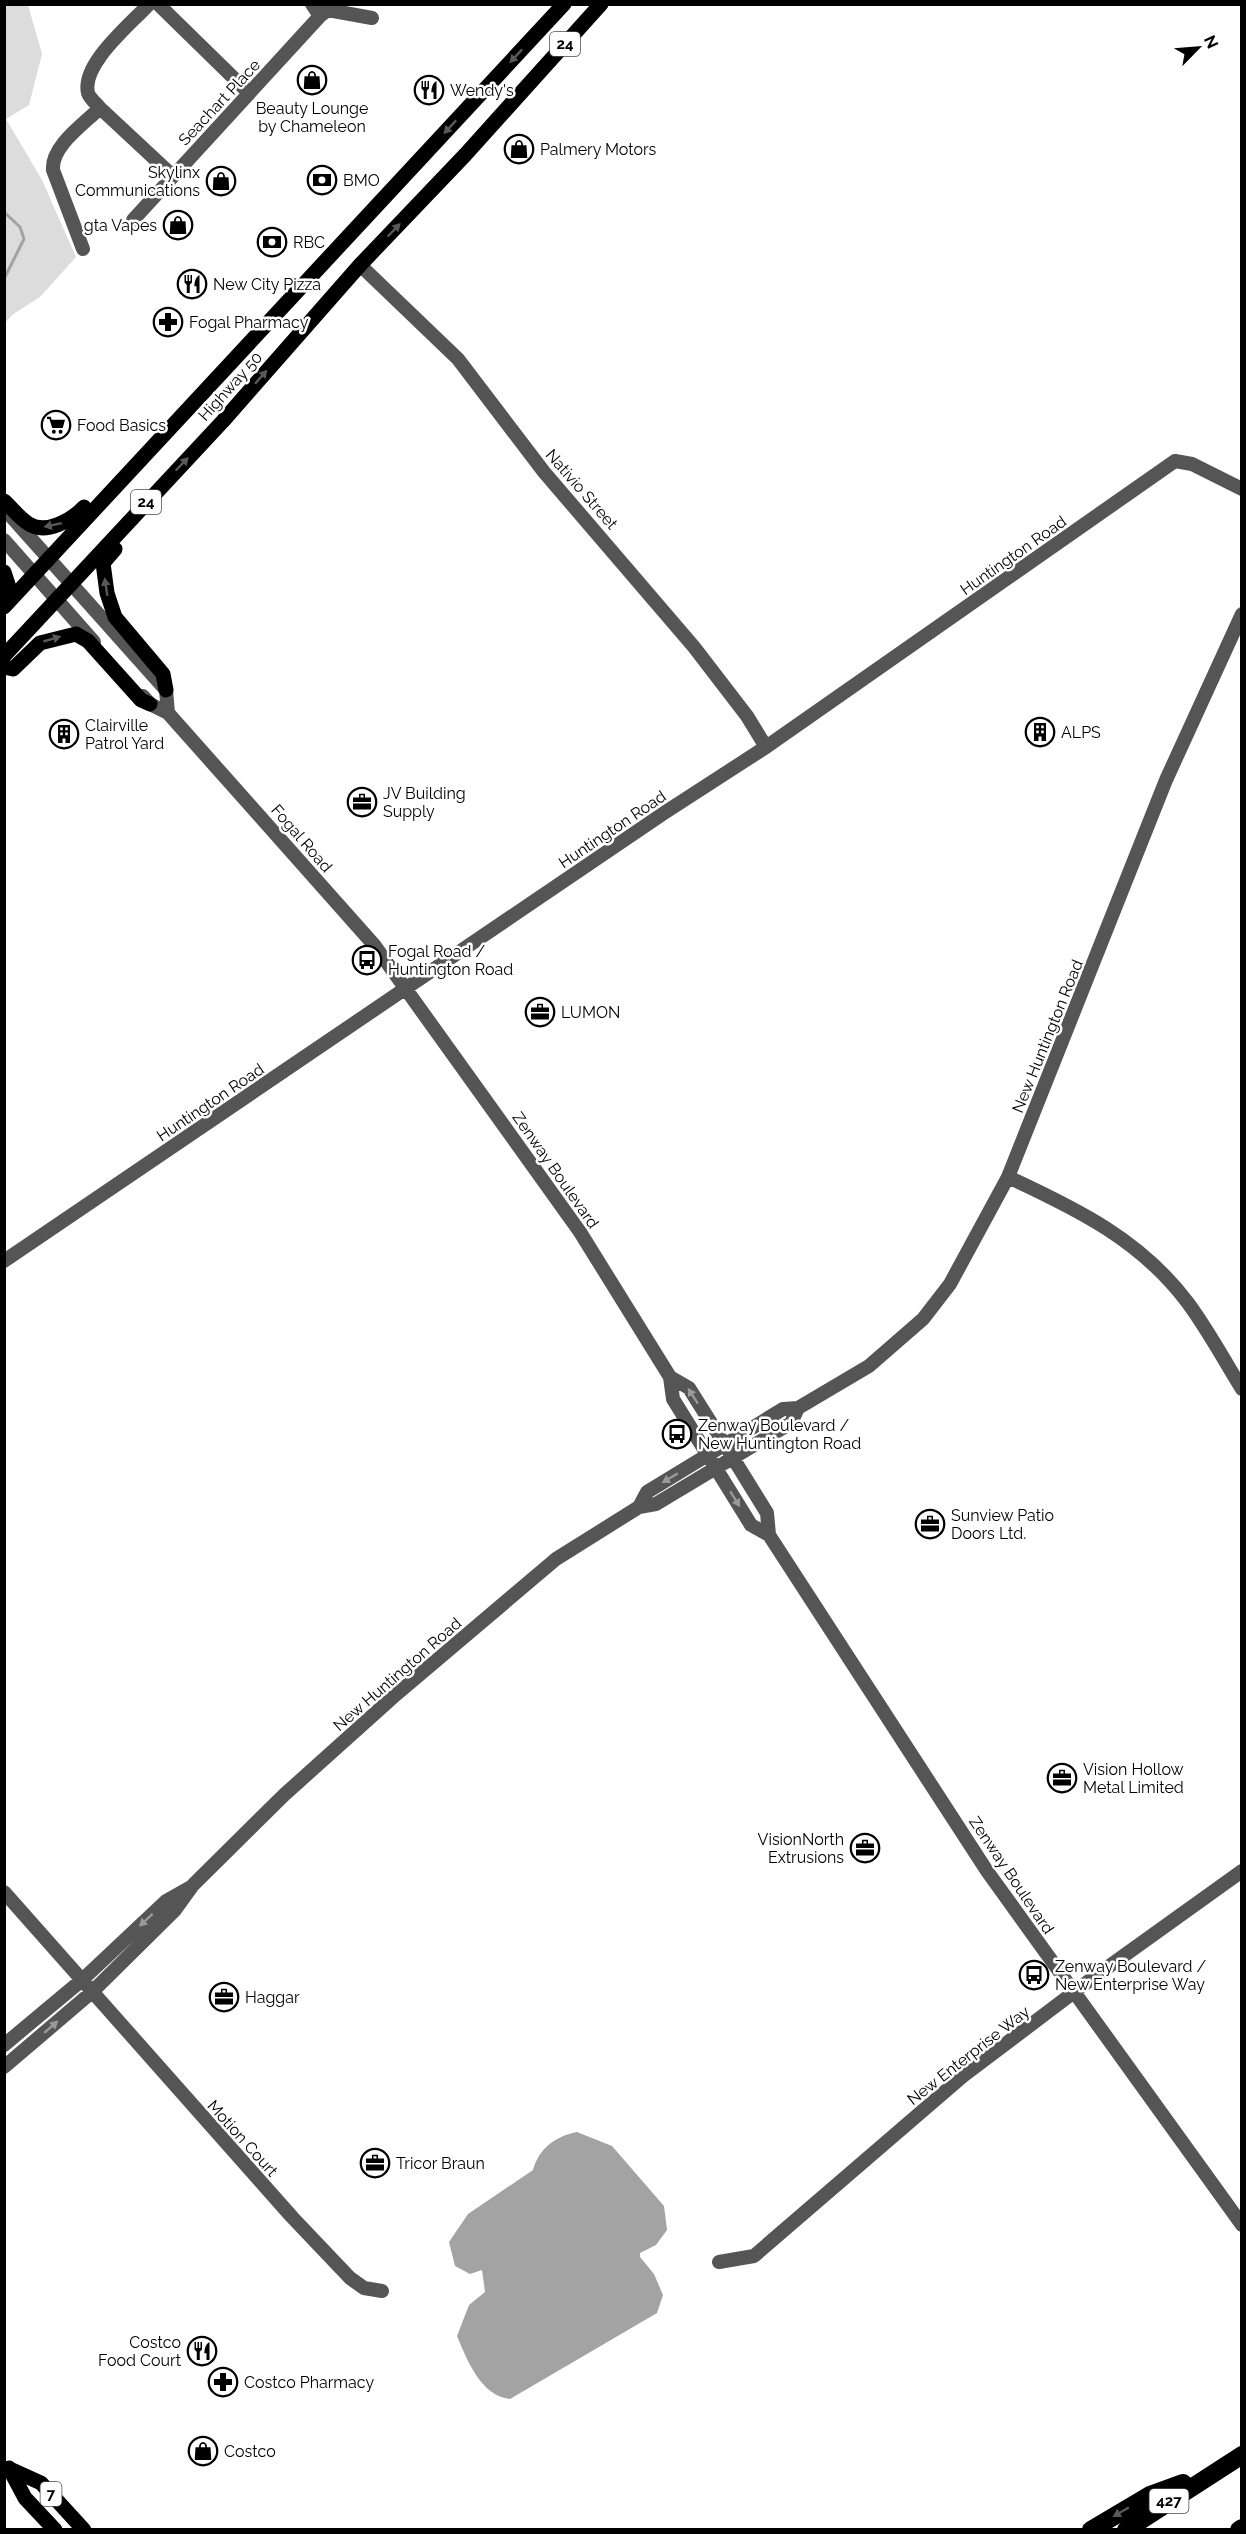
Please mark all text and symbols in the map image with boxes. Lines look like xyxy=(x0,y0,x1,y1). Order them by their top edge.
north arrow xyxy=(1168,18,1228,78)
road number: 24 xyxy=(550,32,580,56)
text: N xyxy=(1200,32,1222,51)
one-way arrow xyxy=(510,48,523,63)
street label: Seachart Place xyxy=(175,55,264,149)
shop icon: Beauty Lounge by Chameleon xyxy=(296,64,328,96)
restaurant icon: Wendy's xyxy=(413,74,445,106)
place label: Wendy's xyxy=(450,81,514,100)
place label: Beauty Lounge by Chameleon xyxy=(256,99,368,136)
one-way arrow xyxy=(443,120,457,135)
shop icon: Palmery Motors xyxy=(503,133,535,165)
place label: Palmery Motors xyxy=(540,140,657,159)
place label: Skylinx Communications xyxy=(75,163,200,200)
bank icon: BMO xyxy=(306,164,338,196)
shop icon: Skylinx Communications xyxy=(205,165,237,197)
place label: BMO xyxy=(343,171,380,190)
shop icon: gta Vapes xyxy=(162,209,194,241)
place label: gta Vapes xyxy=(84,216,157,235)
one-way arrow xyxy=(386,223,400,237)
bank icon: RBC xyxy=(256,226,288,258)
place label: RBC xyxy=(293,233,325,252)
restaurant icon: New City Pizza xyxy=(176,268,208,300)
place label: New City Pizza xyxy=(213,275,321,294)
pharmacy icon: Fogal Pharmacy xyxy=(152,306,184,338)
place label: Fogal Pharmacy xyxy=(189,313,309,332)
street label: Highway 50 xyxy=(194,348,266,425)
one-way arrow xyxy=(255,369,268,385)
supermarket icon: Food Basics xyxy=(40,409,72,441)
place label: Food Basics xyxy=(77,416,166,435)
street label: Nativio Street xyxy=(542,445,622,534)
one-way arrow xyxy=(175,457,189,472)
road number: 24 xyxy=(131,490,161,514)
street label: Huntington Road xyxy=(957,512,1070,599)
one-way arrow xyxy=(43,521,62,530)
one-way arrow xyxy=(102,578,111,597)
one-way arrow xyxy=(43,634,61,643)
place label: Clairville Patrol Yard xyxy=(85,716,164,753)
building icon: ALPS xyxy=(1024,716,1056,748)
building icon: Clairville Patrol Yard xyxy=(48,718,80,750)
place label: ALPS xyxy=(1061,723,1101,742)
place label: JV Building Supply xyxy=(383,784,466,821)
office icon: JV Building Supply xyxy=(346,786,378,818)
street label: Huntington Road xyxy=(555,787,670,872)
street label: Fogal Road xyxy=(267,801,336,876)
place label: Fogal Road / Huntington Road xyxy=(388,942,513,979)
bus stop icon: Fogal Road / Huntington Road xyxy=(351,944,383,976)
street label: New Huntington Road xyxy=(1008,957,1087,1115)
office icon: LUMON xyxy=(524,996,556,1028)
place label: LUMON xyxy=(561,1003,620,1022)
street label: Huntington Road xyxy=(153,1060,268,1145)
street label: Zenway Boulevard xyxy=(508,1109,603,1232)
one-way arrow xyxy=(687,1389,699,1405)
place label: Zenway Boulevard / New Huntington Road xyxy=(698,1416,861,1453)
bus stop icon: Zenway Boulevard / New Huntington Road xyxy=(661,1418,693,1450)
one-way arrow xyxy=(661,1473,678,1483)
one-way arrow xyxy=(729,1491,740,1507)
place label: Sunview Patio Doors Ltd. xyxy=(951,1506,1054,1543)
office icon: Sunview Patio Doors Ltd. xyxy=(914,1508,946,1540)
street label: New Huntington Road xyxy=(330,1614,465,1735)
place label: Vision Hollow Metal Limited xyxy=(1083,1760,1184,1797)
office icon: Vision Hollow Metal Limited xyxy=(1046,1762,1078,1794)
street label: Zenway Boulevard xyxy=(965,1813,1058,1938)
place label: VisionNorth Extrusions xyxy=(758,1830,844,1867)
office icon: VisionNorth Extrusions xyxy=(849,1832,881,1864)
one-way arrow xyxy=(140,1912,154,1926)
place label: Zenway Boulevard / New Enterprise Way xyxy=(1055,1957,1207,1994)
bus stop icon: Zenway Boulevard / New Enterprise Way xyxy=(1018,1959,1050,1991)
office icon: Haggar xyxy=(208,1981,240,2013)
place label: Haggar xyxy=(245,1988,300,2007)
street label: New Enterprise Way xyxy=(903,2002,1033,2109)
one-way arrow xyxy=(43,2021,58,2034)
street label: Motion Court xyxy=(203,2096,282,2181)
office icon: Tricor Braun xyxy=(359,2147,391,2179)
place label: Tricor Braun xyxy=(396,2154,485,2173)
place label: Costco Food Court xyxy=(98,2333,182,2370)
restaurant icon: Costco Food Court xyxy=(186,2335,218,2367)
pharmacy icon: Costco Pharmacy xyxy=(207,2366,239,2398)
place label: Costco Pharmacy xyxy=(244,2373,374,2392)
shop icon: Costco xyxy=(187,2435,219,2467)
place label: Costco xyxy=(224,2442,276,2461)
road number: 7 xyxy=(40,2482,62,2506)
road number: 427 xyxy=(1150,2489,1188,2513)
one-way arrow xyxy=(1113,2507,1129,2518)

